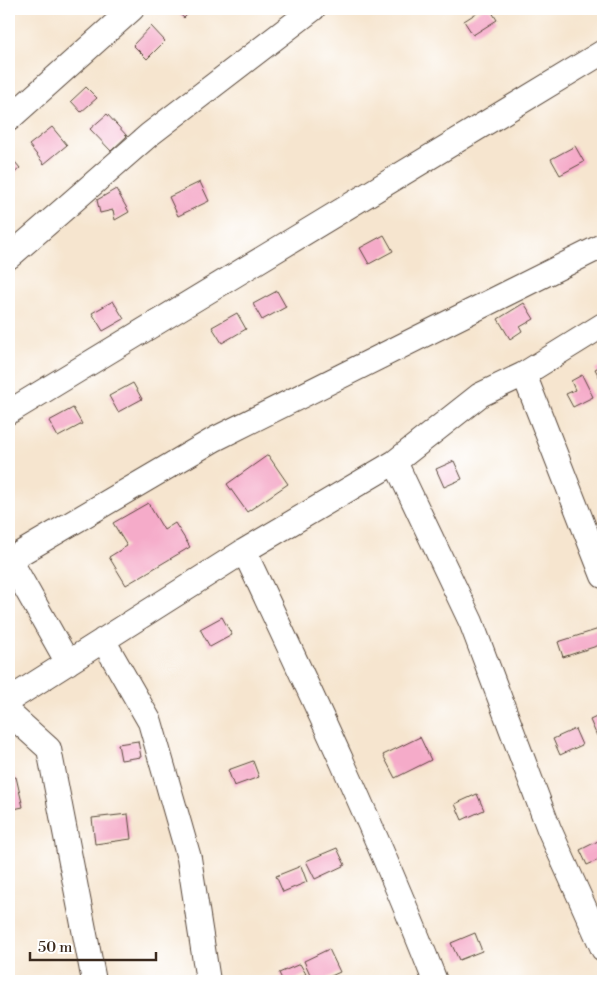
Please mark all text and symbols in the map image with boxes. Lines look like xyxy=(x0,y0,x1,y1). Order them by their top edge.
scale bar xyxy=(30,930,156,962)
text: 50 m xyxy=(38,938,72,957)

